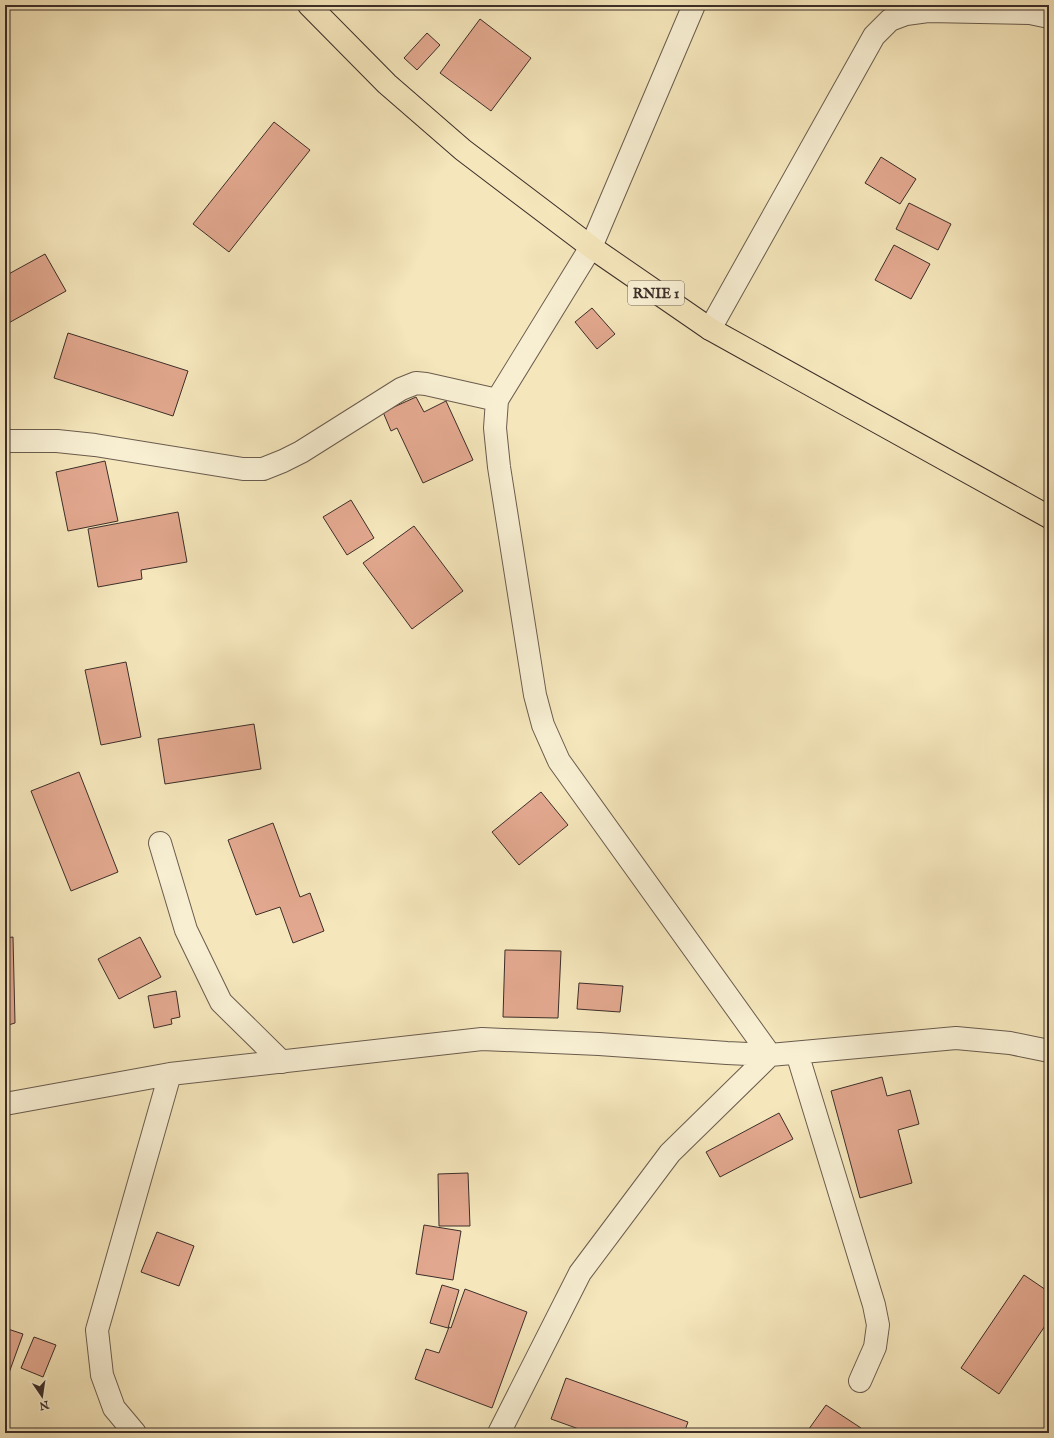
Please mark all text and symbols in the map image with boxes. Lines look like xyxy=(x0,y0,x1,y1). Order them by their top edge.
road number: RNIE 1 xyxy=(628,281,684,305)
north arrow xyxy=(22,1376,62,1416)
text: N xyxy=(37,1397,51,1413)

